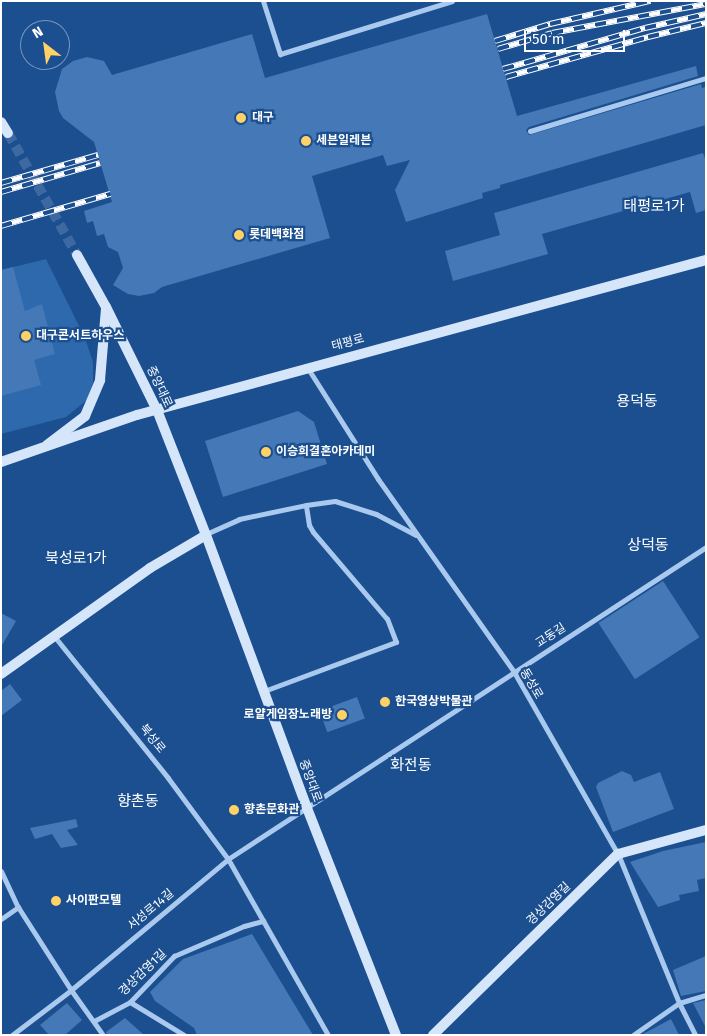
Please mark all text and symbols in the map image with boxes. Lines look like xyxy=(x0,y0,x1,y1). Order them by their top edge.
north arrow xyxy=(20,20,70,70)
scale bar xyxy=(527,20,628,52)
text: N xyxy=(29,23,46,42)
text: 50 m xyxy=(532,30,565,48)
marker: 대구 xyxy=(234,111,248,125)
place label: 대구 xyxy=(252,111,274,125)
place label: 세븐일레븐 xyxy=(316,134,371,148)
marker: 세븐일레븐 xyxy=(300,135,312,147)
district label: 태평로1가 xyxy=(623,198,685,216)
place label: 롯데백화점 xyxy=(249,228,304,242)
marker: 롯데백화점 xyxy=(233,229,245,241)
place label: 대구콘서트하우스 xyxy=(36,329,124,343)
marker: 대구콘서트하우스 xyxy=(20,330,32,342)
street label: 태평로 xyxy=(330,332,366,354)
street label: 중앙대로 xyxy=(143,364,175,410)
district label: 용덕동 xyxy=(616,393,658,411)
place label: 이승희결혼아카데미 xyxy=(276,445,375,459)
marker: 이승희결혼아카데미 xyxy=(260,446,272,458)
district label: 상덕동 xyxy=(627,537,669,555)
district label: 북성로1가 xyxy=(45,550,107,568)
street label: 교동길 xyxy=(533,621,569,651)
street label: 동성로 xyxy=(516,666,546,702)
place label: 한국영상박물관 xyxy=(395,695,472,709)
marker: 한국영상박물관 xyxy=(379,696,391,708)
place label: 로얄게임장노래방 xyxy=(244,708,332,722)
marker: 로얄게임장노래방 xyxy=(336,709,348,721)
street label: 북성로 xyxy=(136,722,168,756)
district label: 화전동 xyxy=(390,757,432,775)
street label: 중앙대로 xyxy=(296,758,324,804)
district label: 향촌동 xyxy=(117,793,159,811)
place label: 향촌문화관 xyxy=(244,803,299,817)
marker: 향촌문화관 xyxy=(228,804,240,816)
street label: 경상감영길 xyxy=(524,880,574,928)
street label: 서성로14길 xyxy=(125,887,177,933)
place label: 사이판모텔 xyxy=(66,894,121,908)
marker: 사이판모텔 xyxy=(50,895,62,907)
street label: 경상감영1길 xyxy=(116,947,170,999)

